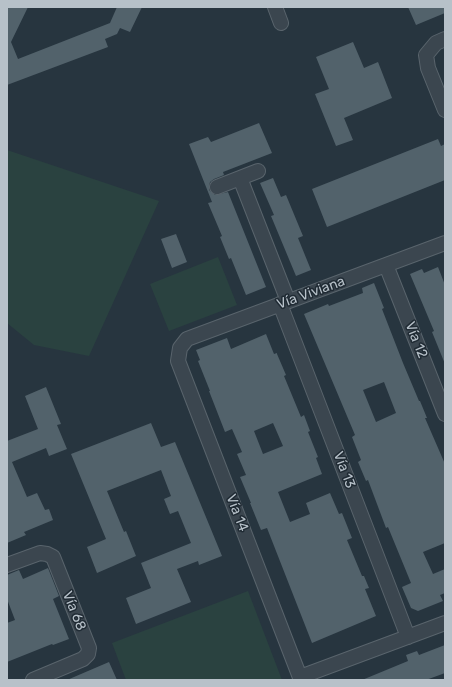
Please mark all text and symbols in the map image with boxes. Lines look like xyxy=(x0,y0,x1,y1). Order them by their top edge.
street label: Vía Viviana xyxy=(275,273,347,313)
street label: Vía 12 xyxy=(401,319,431,361)
street label: Vía 13 xyxy=(329,449,359,491)
street label: Vía 14 xyxy=(222,492,252,534)
street label: Vía 68 xyxy=(59,589,89,633)

